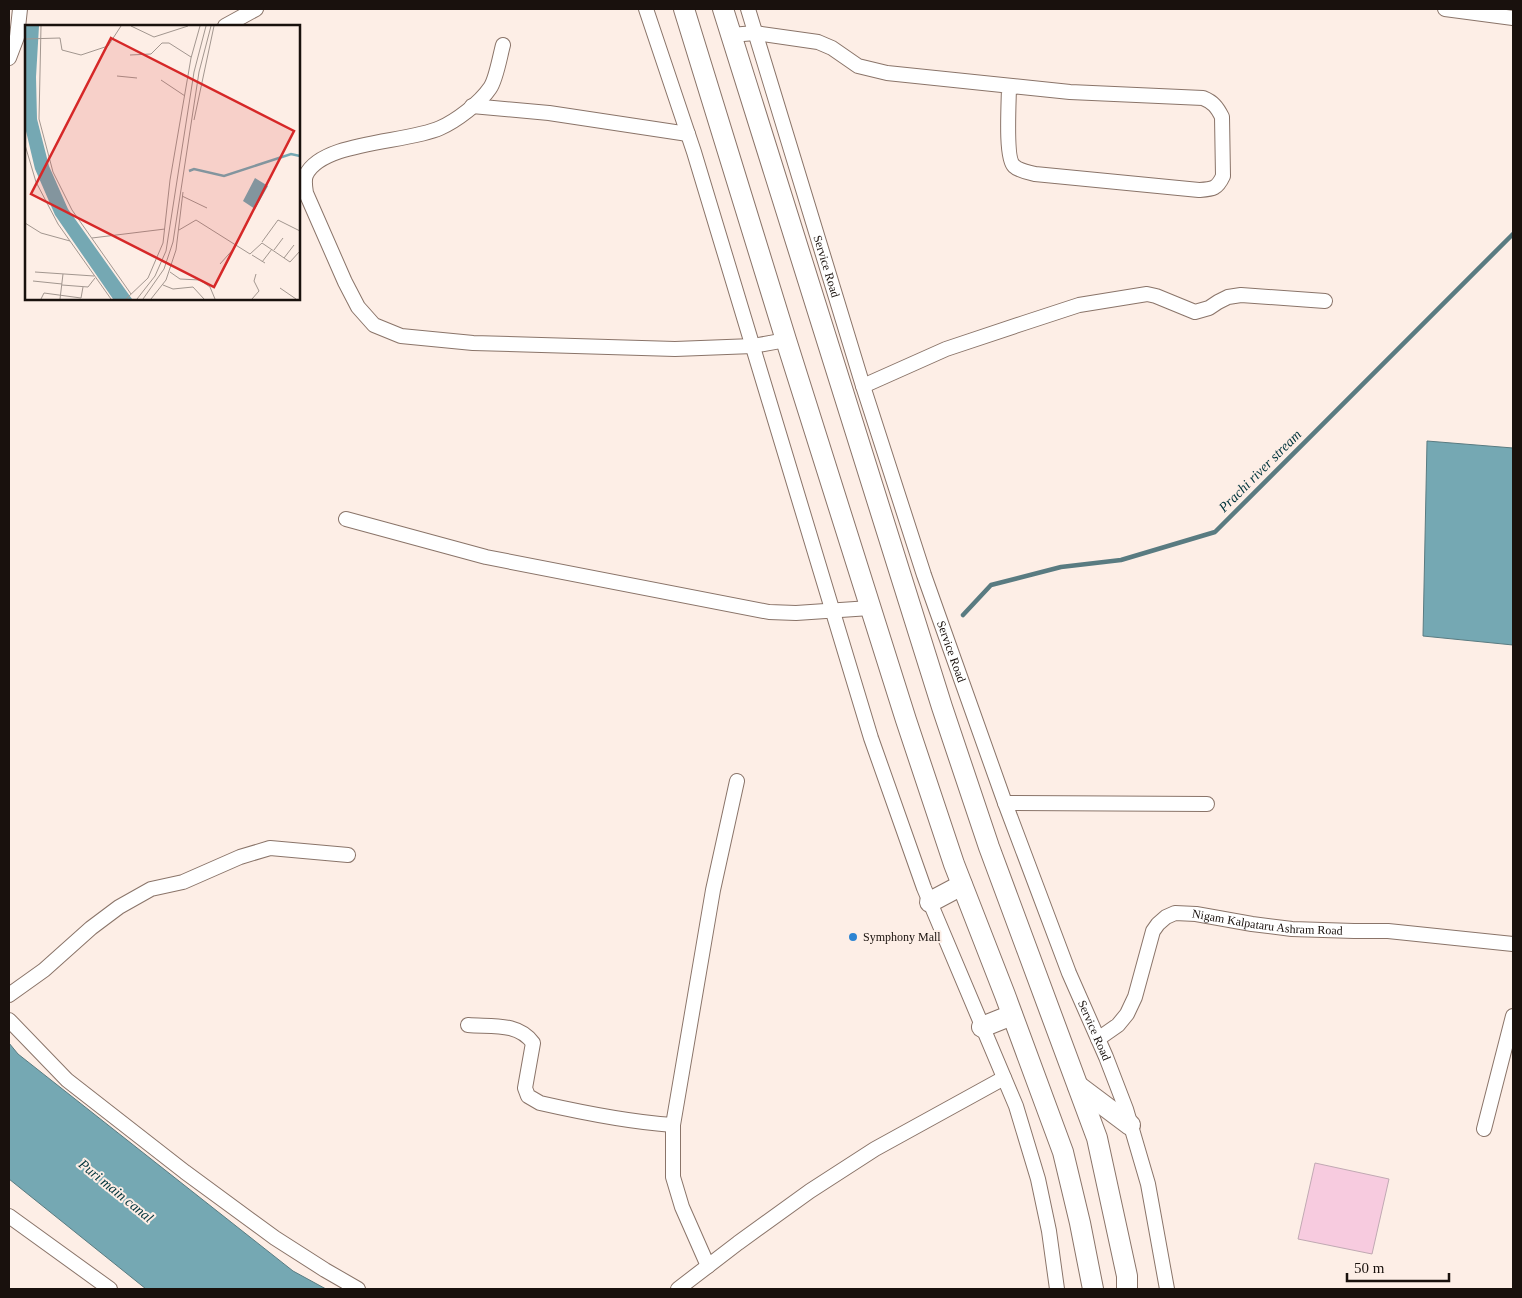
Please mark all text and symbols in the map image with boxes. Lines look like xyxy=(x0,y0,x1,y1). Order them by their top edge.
inset map xyxy=(25,25,300,300)
street label: Service Road xyxy=(810,233,843,299)
water label: Prachi river stream xyxy=(1215,427,1304,516)
street label: Service Road xyxy=(934,619,969,684)
street label: Nigam Kalpataru Ashram Road xyxy=(1191,906,1343,938)
place label: Symphony Mall xyxy=(863,930,941,944)
marker: Symphony Mall xyxy=(847,931,859,943)
street label: Service Road xyxy=(1075,998,1114,1062)
water label: Puri main canal xyxy=(75,1156,156,1226)
scale bar xyxy=(1347,1250,1450,1282)
text: 50 m xyxy=(1354,1260,1385,1276)

